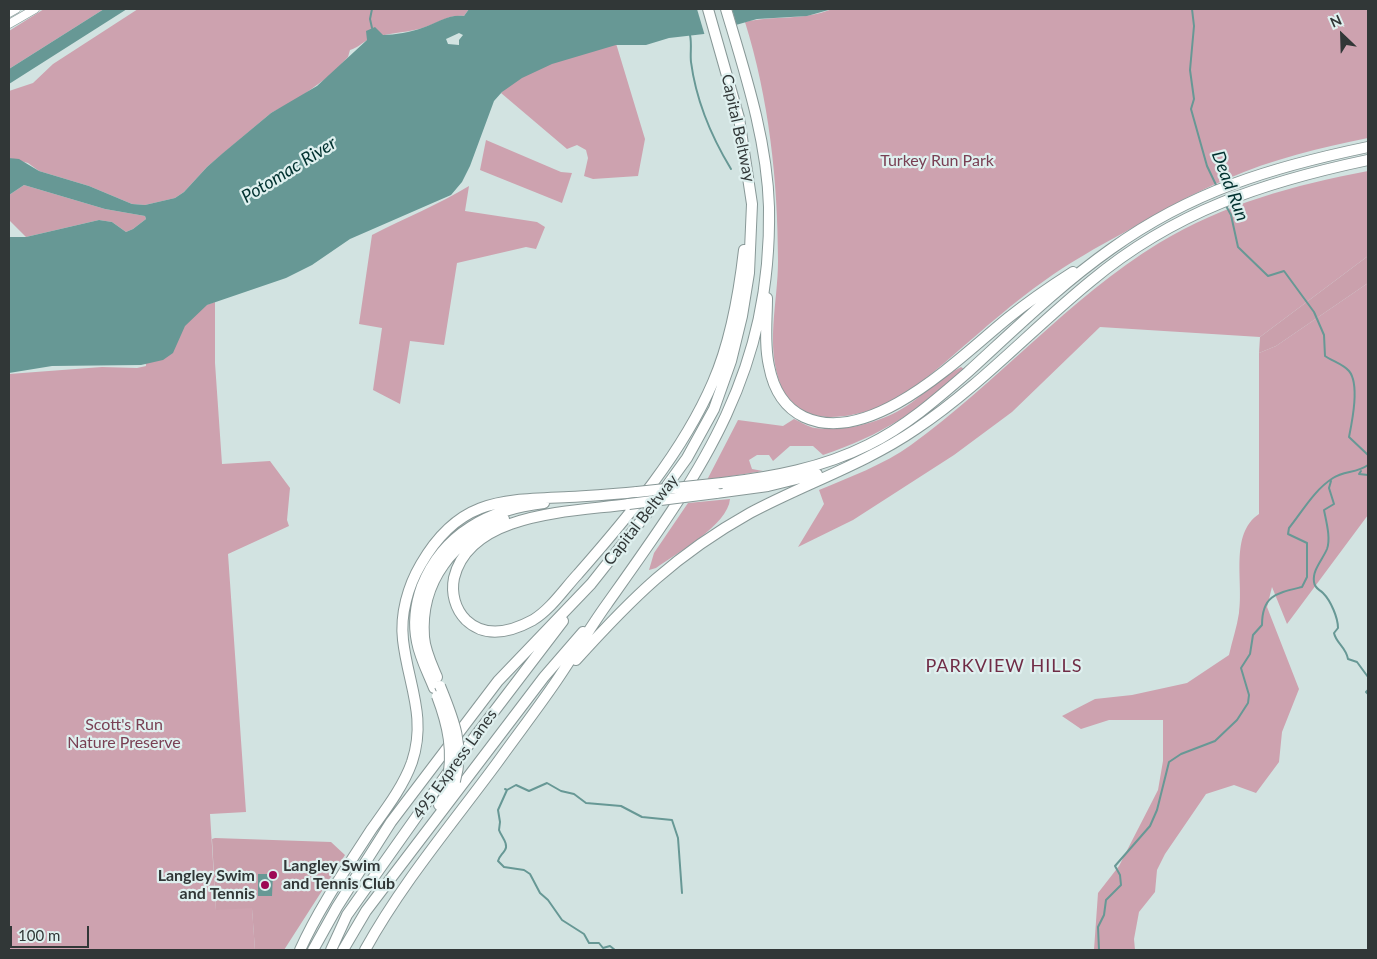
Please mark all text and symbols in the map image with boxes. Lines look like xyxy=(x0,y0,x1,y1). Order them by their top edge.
north arrow xyxy=(1317,10,1367,60)
text: N xyxy=(1327,11,1344,31)
street label: Capital Beltway xyxy=(717,72,759,184)
water label: Potomac River xyxy=(238,132,340,208)
water label: Dead Run xyxy=(1207,148,1253,224)
park label: Turkey Run Park xyxy=(880,151,994,171)
street label: Capital Beltway xyxy=(600,471,682,569)
district label: PARKVIEW HILLS xyxy=(924,655,1084,677)
street label: 495 Express Lanes xyxy=(409,706,501,822)
park label: Scott's Run Nature Preserve xyxy=(67,715,181,753)
place label: Langley Swim and Tennis Club xyxy=(283,856,395,894)
place label: Langley Swim and Tennis xyxy=(158,866,255,904)
marker: Langley Swim and Tennis Club xyxy=(267,869,279,881)
marker: Langley Swim and Tennis xyxy=(259,879,271,891)
scale bar xyxy=(12,916,91,948)
text: 100 m xyxy=(18,926,60,944)

